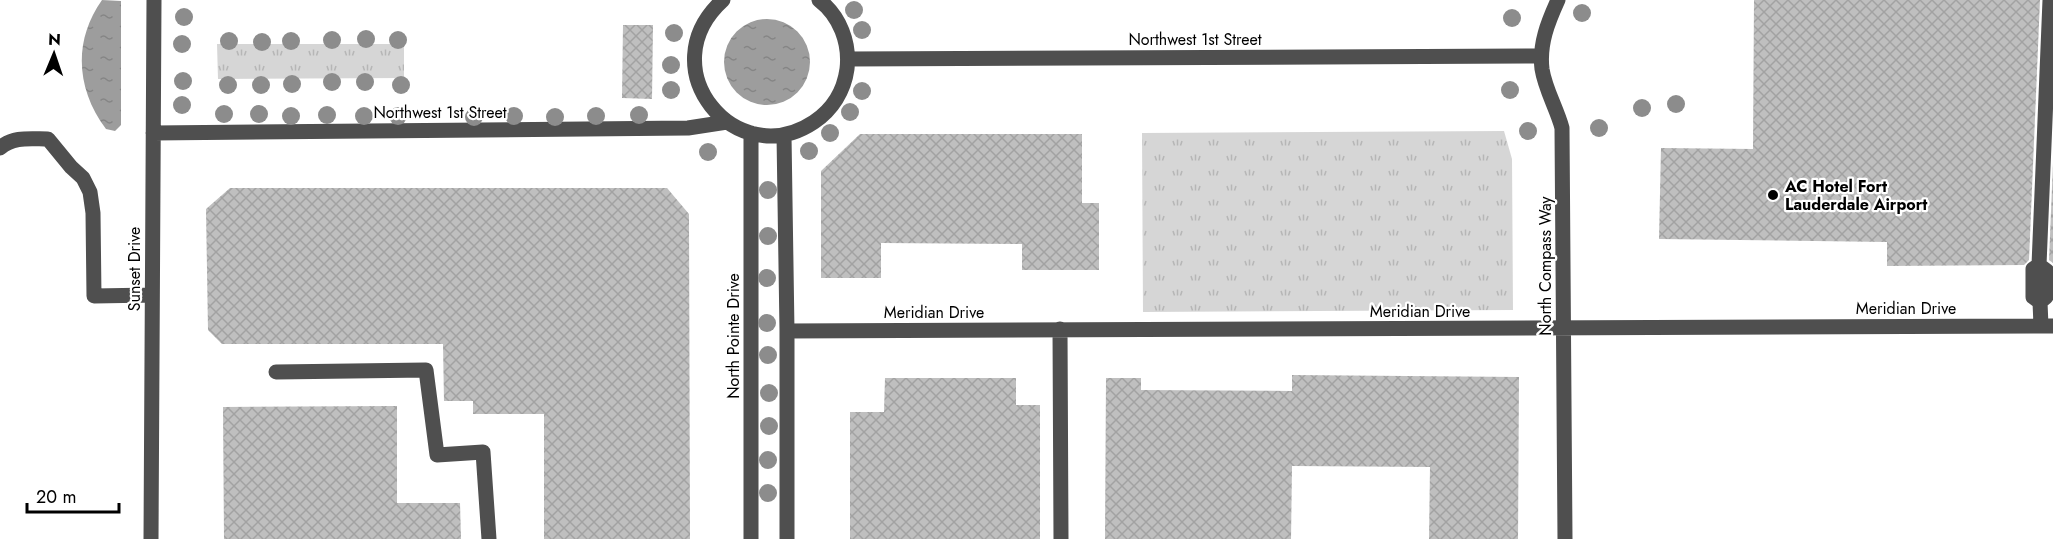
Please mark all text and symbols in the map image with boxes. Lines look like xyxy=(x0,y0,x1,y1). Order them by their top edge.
north arrow xyxy=(24,24,84,84)
text: N xyxy=(48,28,61,51)
street label: Northwest 1st Street xyxy=(1128,28,1262,51)
street label: Northwest 1st Street xyxy=(373,101,507,124)
place label: AC Hotel Fort Lauderdale Airport xyxy=(1784,175,1928,216)
marker: AC Hotel Fort Lauderdale Airport xyxy=(1766,188,1780,202)
street label: North Compass Way xyxy=(1534,195,1557,336)
street label: Sunset Drive xyxy=(123,227,146,311)
street label: North Pointe Drive xyxy=(722,273,745,399)
street label: Meridian Drive xyxy=(1856,297,1956,320)
street label: Meridian Drive xyxy=(1370,300,1470,323)
street label: Meridian Drive xyxy=(884,301,984,324)
scale bar xyxy=(27,476,118,514)
text: 20 m xyxy=(36,484,76,510)

